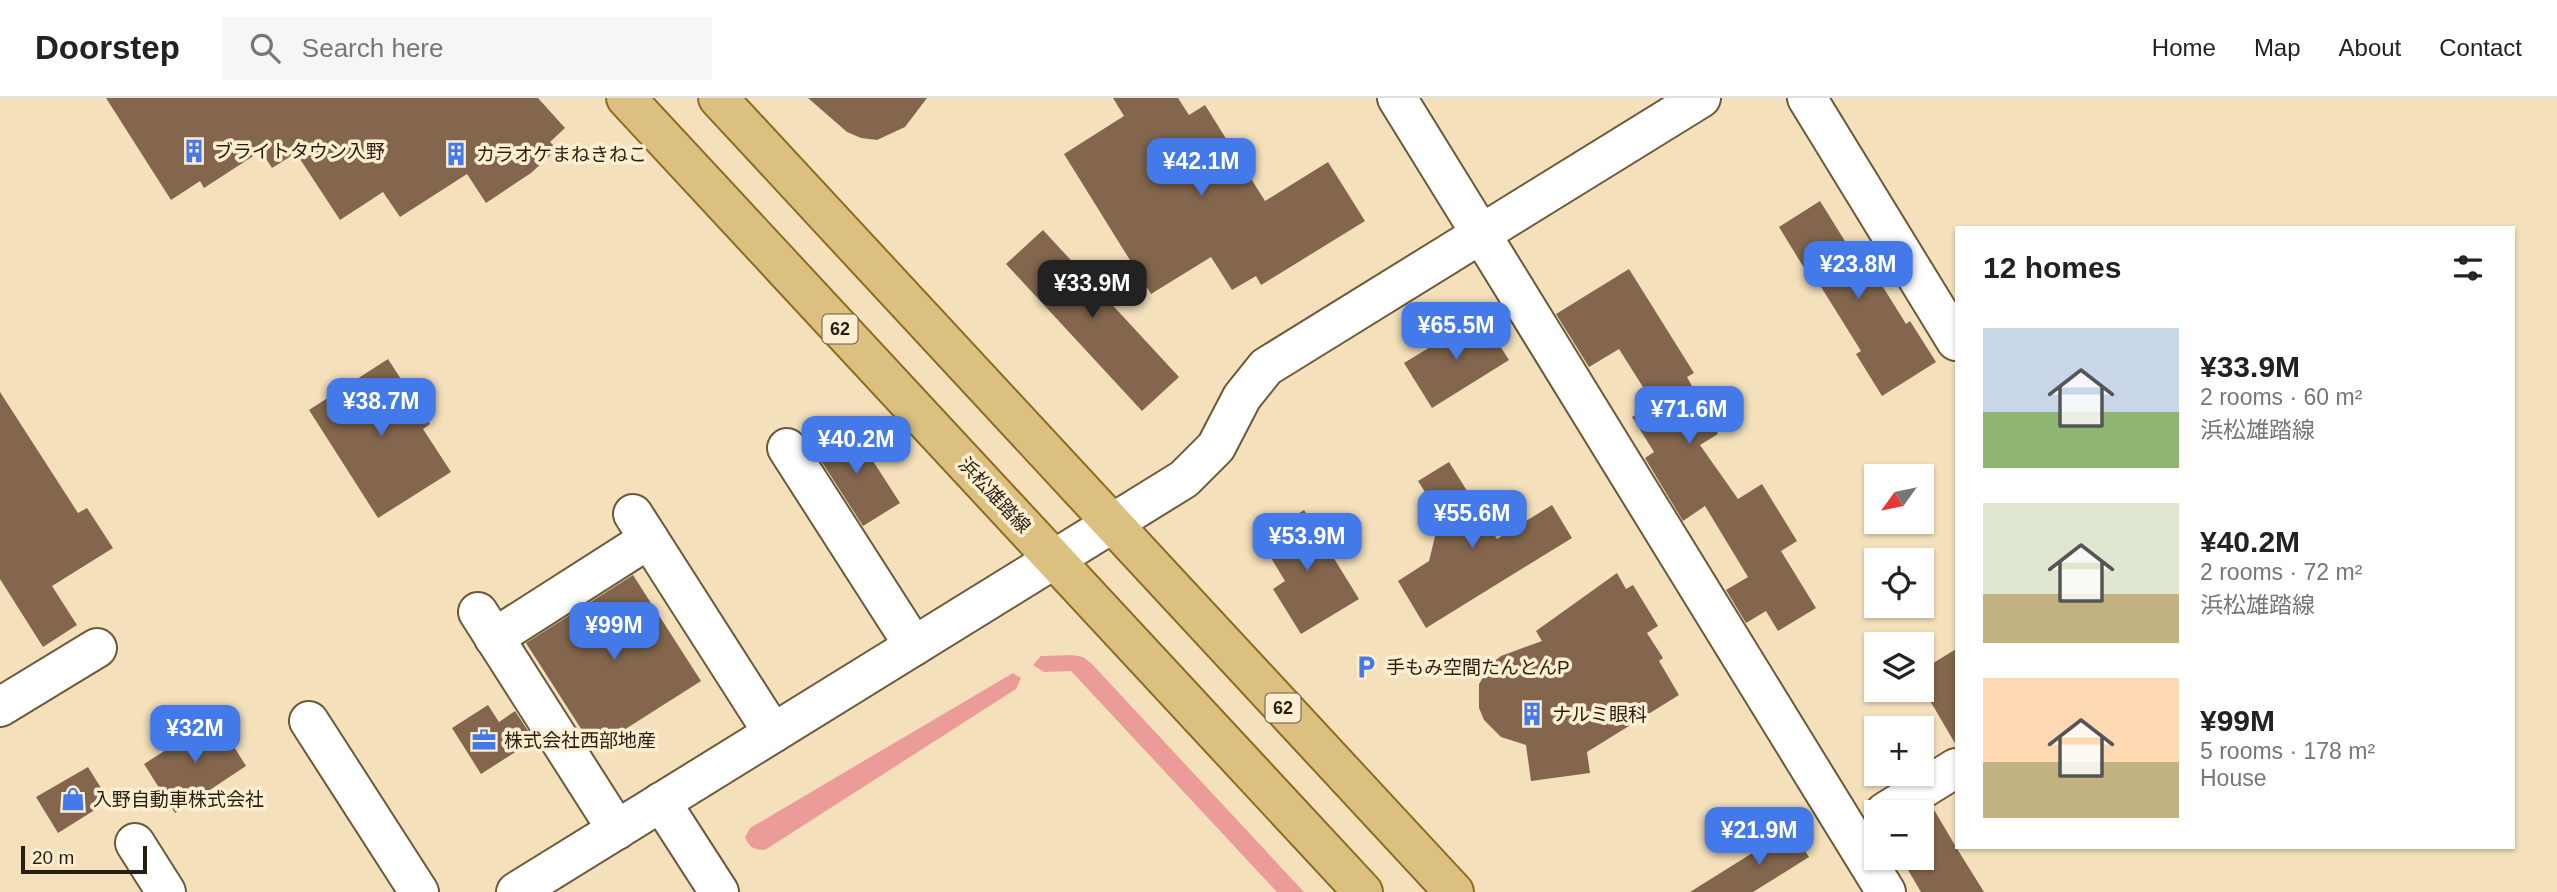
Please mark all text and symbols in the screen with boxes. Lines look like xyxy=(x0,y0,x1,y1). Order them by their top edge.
search box xyxy=(222,17,712,80)
text: Doorstep xyxy=(35,29,180,66)
icon: search xyxy=(246,29,284,67)
text: Search here xyxy=(302,33,444,63)
text: Home xyxy=(2152,34,2216,61)
text: Map xyxy=(2254,34,2301,61)
text: About xyxy=(2339,34,2401,61)
text: Contact xyxy=(2439,34,2522,61)
building icon: ブライトタウン入野 xyxy=(180,137,208,165)
pin: ¥42.1M xyxy=(1144,139,1258,198)
building icon: カラオケまねきねこ xyxy=(442,140,470,168)
place label: ブライトタウン入野 xyxy=(214,141,385,162)
place label: カラオケまねきねこ xyxy=(476,144,647,165)
text: ¥42.1M xyxy=(1163,148,1239,174)
pin: ¥23.8M xyxy=(1801,242,1915,301)
icon: filters xyxy=(2449,249,2487,287)
text: ¥23.8M xyxy=(1820,251,1896,277)
text: 12 homes xyxy=(1983,251,2121,284)
pin: ¥33.9M xyxy=(1035,260,1149,320)
text: ¥33.9M xyxy=(1054,270,1130,296)
pin: ¥65.5M xyxy=(1399,302,1513,362)
text: ¥65.5M xyxy=(1418,312,1494,338)
road number: 62 xyxy=(822,314,858,344)
text: ¥33.9M xyxy=(2200,350,2300,383)
icon: home xyxy=(2039,356,2123,440)
pin: ¥38.7M xyxy=(324,378,438,438)
text: 2 rooms · 60 m² xyxy=(2200,384,2362,410)
pin: ¥71.6M xyxy=(1632,386,1746,446)
text: ¥38.7M xyxy=(343,388,419,414)
text: ¥71.6M xyxy=(1651,396,1727,422)
pin: ¥40.2M xyxy=(799,416,913,476)
text: 浜松雄踏線 xyxy=(2200,417,2315,443)
text: ¥40.2M xyxy=(818,426,894,452)
street label: 浜松雄踏線 xyxy=(955,453,1035,537)
north arrow xyxy=(1864,464,1934,534)
map controls xyxy=(1864,464,1934,870)
pin: ¥55.6M xyxy=(1415,490,1529,550)
text: ¥55.6M xyxy=(1434,500,1510,526)
pin: ¥53.9M xyxy=(1250,514,1364,573)
text: ¥53.9M xyxy=(1269,523,1345,549)
text: ¥40.2M xyxy=(2200,525,2300,558)
icon: home xyxy=(2039,531,2123,615)
button: locate xyxy=(1864,548,1934,618)
text: 2 rooms · 72 m² xyxy=(2200,559,2362,585)
text: 浜松雄踏線 xyxy=(2200,592,2315,618)
pin: ¥99M xyxy=(573,602,655,662)
text: ¥99M xyxy=(585,612,643,638)
button: layers xyxy=(1864,632,1934,702)
parking icon: 手もみ空間たんとんP xyxy=(1352,653,1380,681)
place label: 手もみ空間たんとんP xyxy=(1386,657,1570,678)
road number: 62 xyxy=(1266,694,1300,722)
building icon: ナルミ眼科 xyxy=(1518,700,1546,728)
place label: ナルミ眼科 xyxy=(1552,704,1647,725)
text: ¥99M xyxy=(2200,704,2275,737)
pin: ¥32M xyxy=(154,706,236,765)
icon: home xyxy=(2039,706,2123,790)
text: ¥32M xyxy=(166,715,224,741)
button: + xyxy=(1864,716,1934,786)
office icon: 株式会社西部地産 xyxy=(470,726,498,754)
place label: 株式会社西部地産 xyxy=(504,730,656,751)
text: 5 rooms · 178 m² xyxy=(2200,738,2375,764)
text: House xyxy=(2200,765,2266,791)
shop icon: 入野自動車株式会社 xyxy=(59,785,87,813)
place label: 入野自動車株式会社 xyxy=(93,789,264,810)
button: − xyxy=(1864,800,1934,870)
pin: ¥21.9M xyxy=(1702,808,1816,867)
text: ¥21.9M xyxy=(1721,817,1797,843)
scale bar xyxy=(21,843,147,875)
text: 20 m xyxy=(32,847,74,868)

